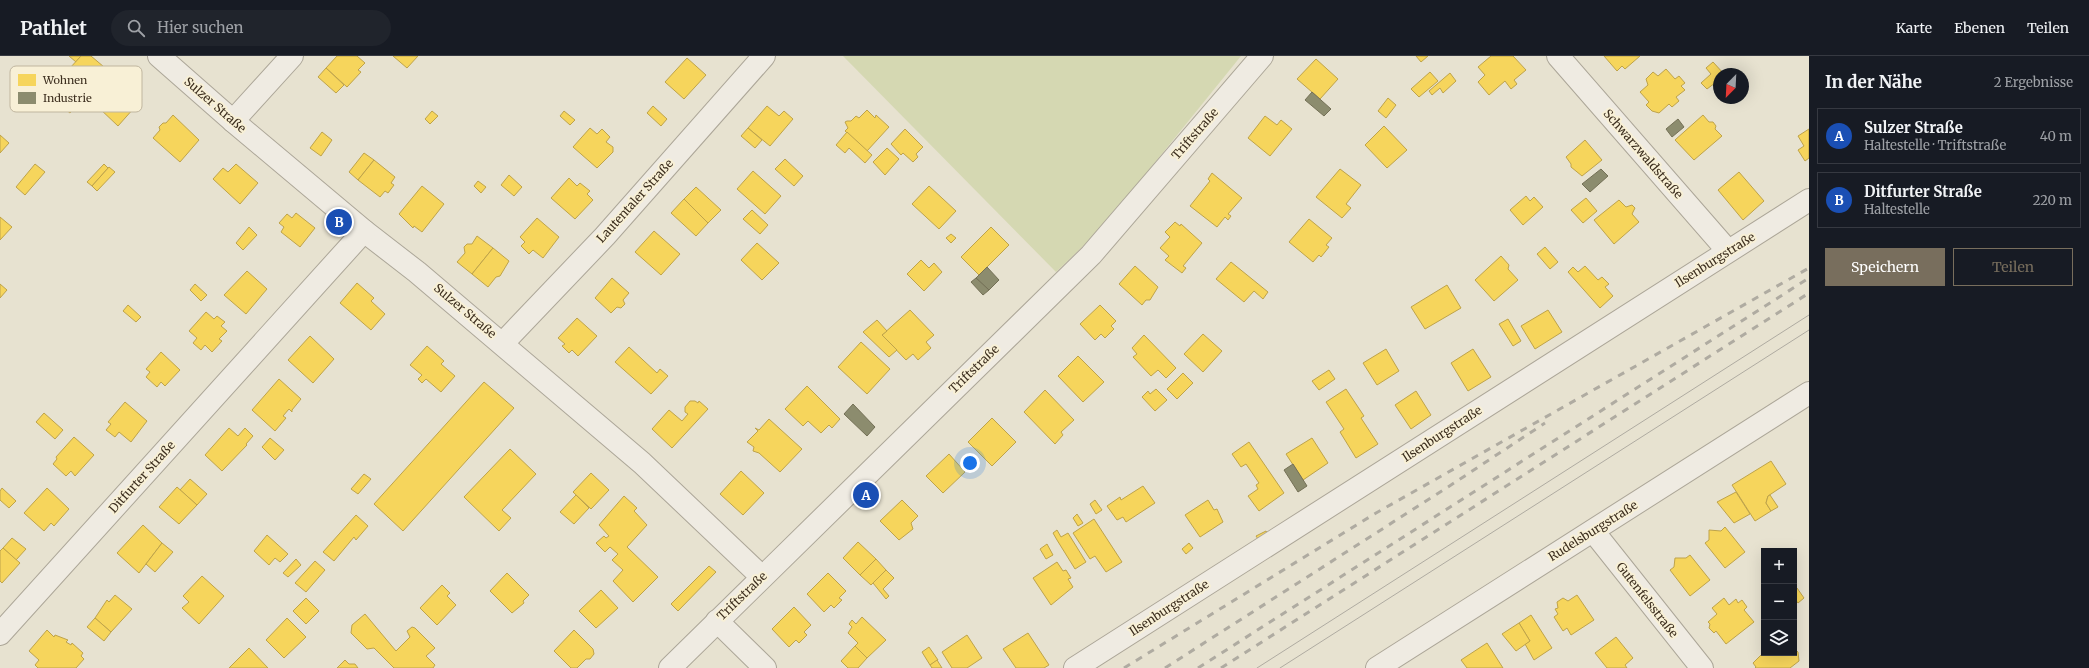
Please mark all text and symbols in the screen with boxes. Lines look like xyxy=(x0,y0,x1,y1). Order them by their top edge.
search box xyxy=(111,10,391,46)
text: Pathlet xyxy=(20,16,87,40)
icon: search xyxy=(125,17,147,39)
text: Hier suchen xyxy=(157,18,244,37)
text: Karte xyxy=(1896,19,1932,37)
text: Ebenen xyxy=(1954,19,2005,37)
text: Teilen xyxy=(2027,19,2069,37)
legend xyxy=(10,66,142,112)
north arrow xyxy=(1713,68,1749,104)
text: In der Nähe xyxy=(1825,71,1922,93)
text: Wohnen xyxy=(42,73,88,87)
street label: Sulzer Straße xyxy=(181,74,249,136)
text: 2 Ergebnisse xyxy=(1994,74,2073,91)
text: Industrie xyxy=(43,91,92,105)
street label: Triftstraße xyxy=(1168,105,1221,163)
street label: Schwarzwaldstraße xyxy=(1600,106,1686,201)
text: Sulzer Straße xyxy=(1864,118,1963,137)
text: A xyxy=(1834,128,1844,145)
text: 40 m xyxy=(2040,128,2072,145)
text: Haltestelle · Triftstraße xyxy=(1864,137,2006,154)
street label: Lautentaler Straße xyxy=(593,156,676,246)
text: Ditfurter Straße xyxy=(1864,182,1982,201)
text: B xyxy=(1834,192,1844,209)
text: 220 m xyxy=(2033,192,2072,209)
text: Haltestelle xyxy=(1864,201,1930,218)
pin: B xyxy=(326,207,352,237)
street label: Ilsenburgstraße xyxy=(1672,229,1758,290)
button: Speichern xyxy=(1825,248,1945,286)
button: Teilen xyxy=(1953,248,2073,286)
street label: Sulzer Straße xyxy=(431,280,500,341)
street label: Triftstraße xyxy=(946,341,1002,396)
street label: Ilsenburgstraße xyxy=(1399,402,1484,465)
street label: Ditfurter Straße xyxy=(105,438,178,516)
your location xyxy=(960,453,980,473)
pin: A xyxy=(853,480,879,510)
street label: Rudelsburgstraße xyxy=(1545,497,1640,564)
map controls xyxy=(1761,548,1797,656)
button: + xyxy=(1761,548,1797,584)
street label: Gutenfelsstraße xyxy=(1613,559,1681,640)
street label: Triftstraße xyxy=(714,568,770,623)
street label: Ilsenburgstraße xyxy=(1126,576,1211,639)
button: − xyxy=(1761,584,1797,620)
button: layers xyxy=(1761,620,1797,656)

